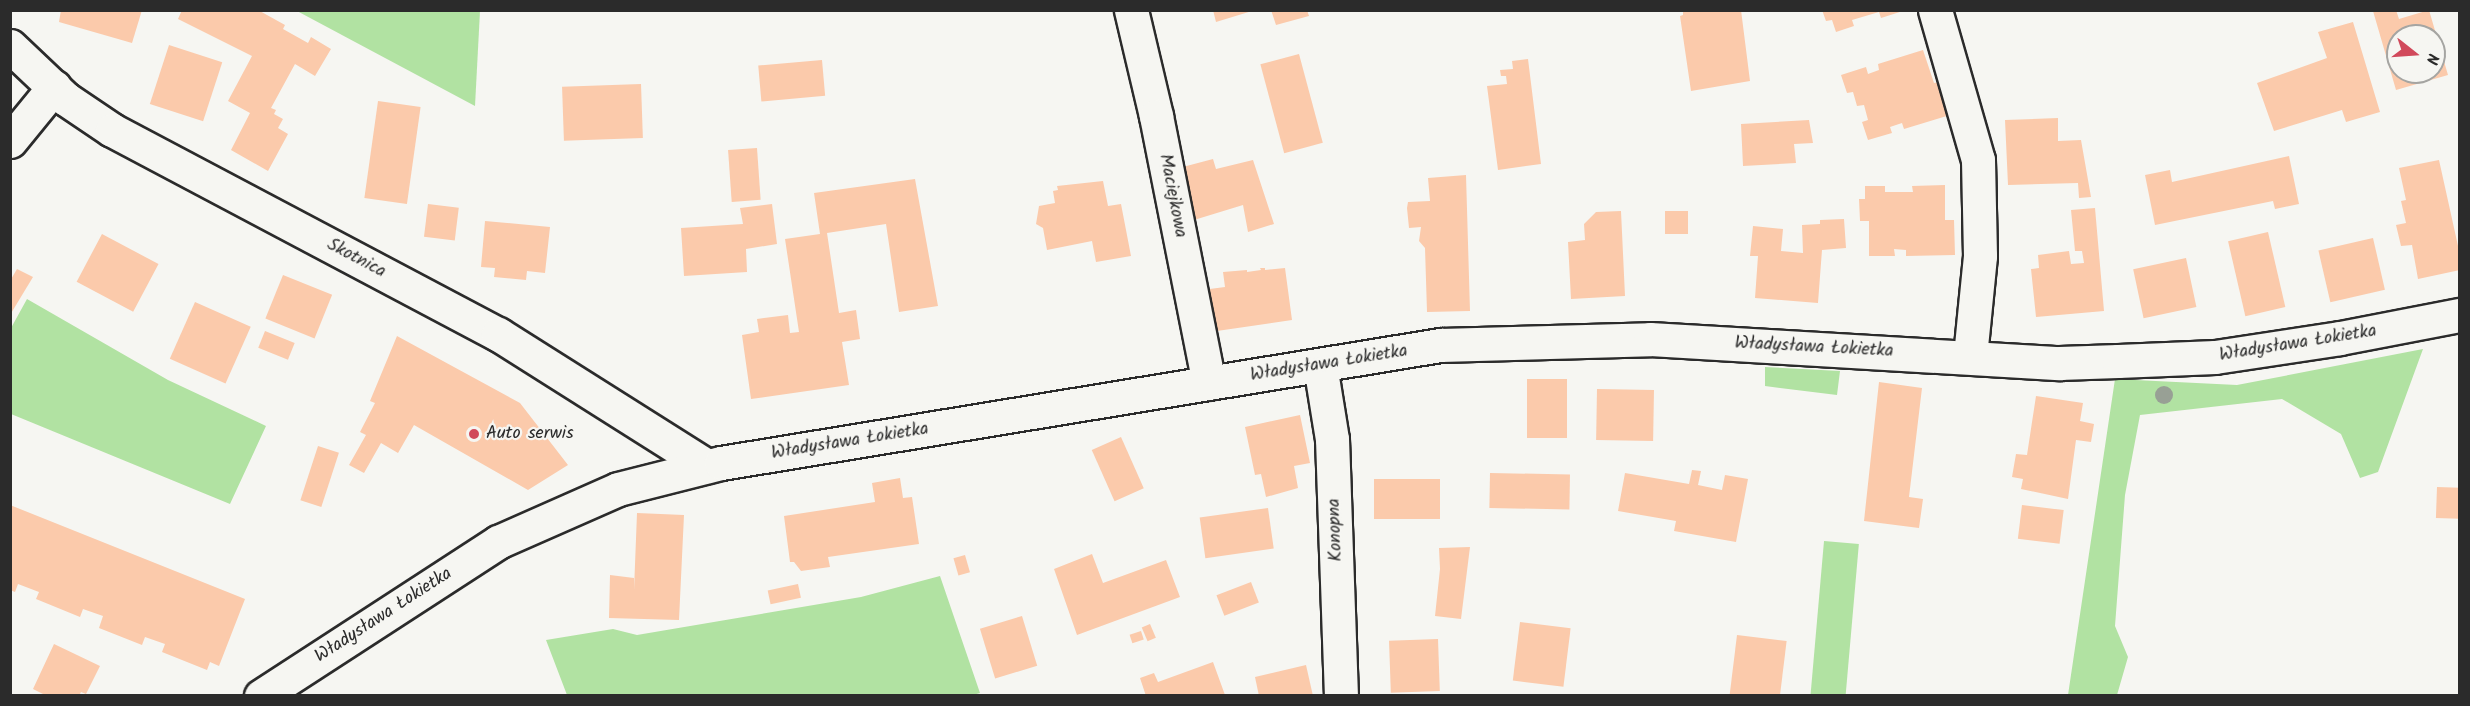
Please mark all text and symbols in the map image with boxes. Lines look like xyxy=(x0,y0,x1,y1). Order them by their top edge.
north arrow xyxy=(2386,24,2446,84)
text: N xyxy=(2418,50,2445,67)
street label: Maciejkowa xyxy=(1153,152,1191,240)
street label: Skotnica xyxy=(323,235,389,283)
street label: Władysława Łokietka xyxy=(2218,321,2378,367)
street label: Władysława Łokietka xyxy=(1734,333,1894,363)
street label: Władysława Łokietka xyxy=(1249,341,1409,387)
street label: Władysława Łokietka xyxy=(770,419,930,465)
place label: Auto serwis xyxy=(486,423,574,445)
marker: Auto serwis xyxy=(467,427,481,441)
street label: Konopna xyxy=(1324,498,1348,562)
street label: Władysława Łokietka xyxy=(311,564,457,668)

